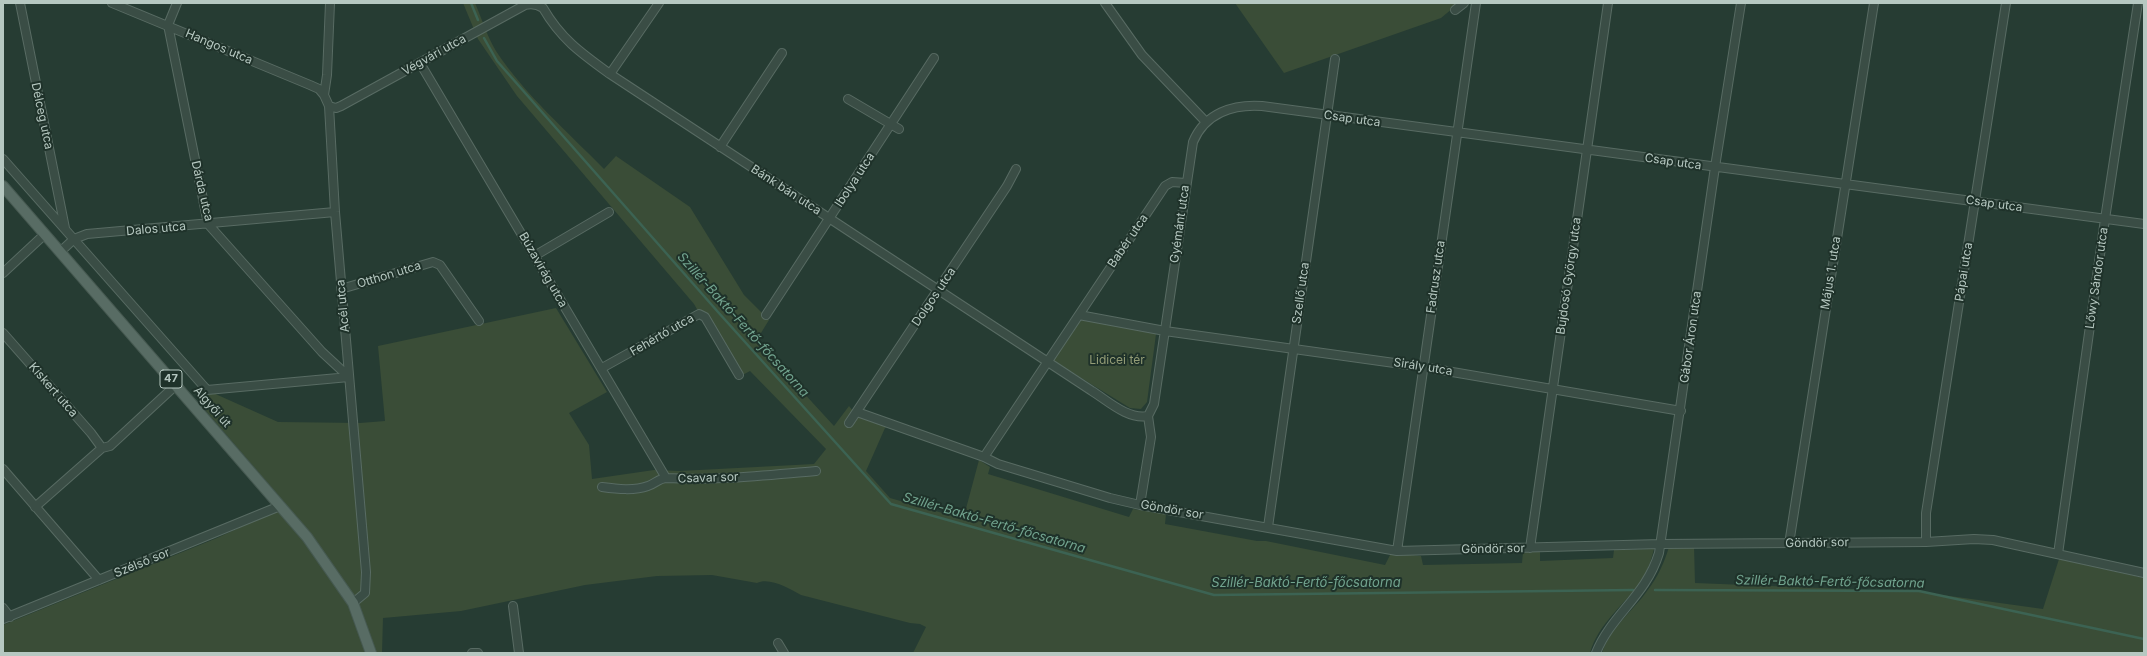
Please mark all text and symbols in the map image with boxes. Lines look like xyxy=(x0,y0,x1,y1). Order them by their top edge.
street label: Hangos utca xyxy=(183,26,255,68)
street label: Végvári utca xyxy=(399,31,469,79)
street label: Délceg utca xyxy=(28,81,56,151)
street label: Csap utca xyxy=(1323,108,1381,130)
street label: Ibolya utca xyxy=(832,150,878,210)
street label: Csap utca xyxy=(1644,151,1702,173)
street label: Dárda utca xyxy=(188,159,216,223)
street label: Bánk bán utca xyxy=(748,162,824,218)
street label: Gyémánt utca xyxy=(1167,184,1193,264)
street label: Csap utca xyxy=(1965,193,2023,215)
street label: Babér utca xyxy=(1105,212,1151,270)
street label: Bujdosó György utca xyxy=(1554,216,1584,336)
street label: Dalos utca xyxy=(126,219,186,239)
street label: Lőwy Sándor utca xyxy=(2083,226,2111,330)
street label: Búzavirág utca xyxy=(516,230,570,310)
street label: Május 1. utca xyxy=(1818,236,1844,310)
street label: Fadrusz utca xyxy=(1424,240,1448,314)
street label: Pápai utca xyxy=(1952,241,1976,303)
water label: Szillér-Baktó-Fertő-főcsatorna xyxy=(674,249,812,401)
street label: Otthon utca xyxy=(355,258,423,292)
street label: Szellő utca xyxy=(1290,261,1312,325)
street label: Dolgos utca xyxy=(909,265,959,329)
street label: Acél utca xyxy=(334,279,352,333)
street label: Gábor Áron utca xyxy=(1677,290,1705,384)
street label: Fehértó utca xyxy=(627,311,697,359)
park label: Lidicei tér xyxy=(1089,353,1145,367)
street label: Sirály utca xyxy=(1392,355,1454,379)
street label: Kiskert utca xyxy=(25,360,81,420)
road number: 47 xyxy=(160,370,182,388)
street label: Algyői út xyxy=(190,384,234,430)
street label: Csavar sor xyxy=(677,470,739,486)
water label: Szillér-Baktó-Fertő-főcsatorna xyxy=(901,489,1087,557)
street label: Göndör sor xyxy=(1139,497,1205,523)
street label: Göndör sor xyxy=(1785,535,1849,551)
street label: Göndör sor xyxy=(1461,541,1525,557)
street label: Szélső sor xyxy=(112,545,172,581)
water label: Szillér-Baktó-Fertő-főcsatorna xyxy=(1735,573,1925,591)
water label: Szillér-Baktó-Fertő-főcsatorna xyxy=(1211,575,1401,591)

